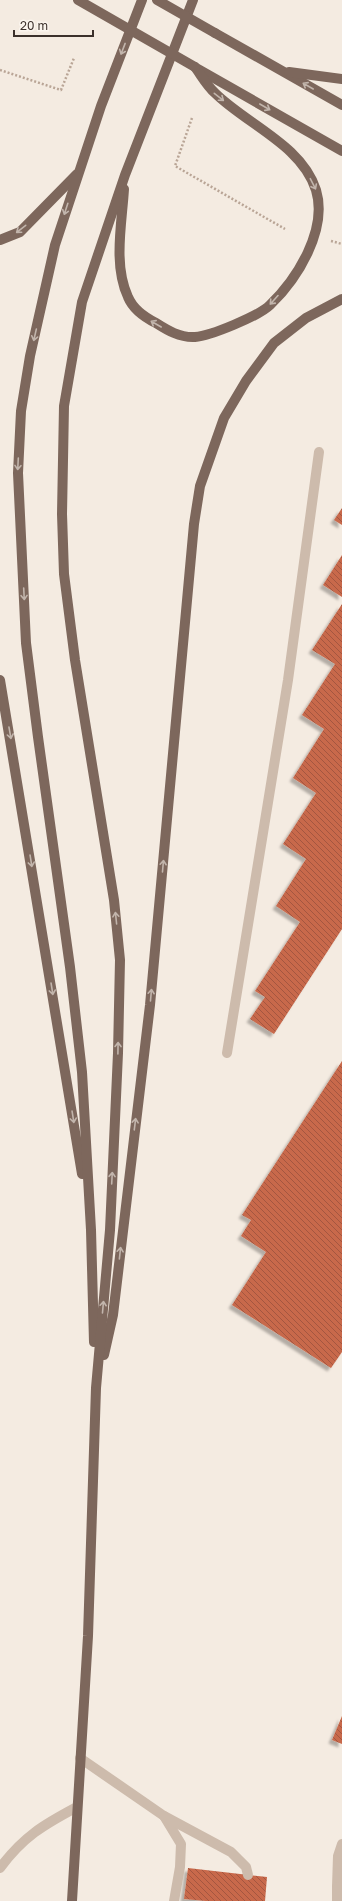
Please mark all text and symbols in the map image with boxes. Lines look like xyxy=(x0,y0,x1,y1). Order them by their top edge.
scale bar xyxy=(14,12,93,38)
text: 20 m xyxy=(20,18,48,33)
one-way arrow xyxy=(119,43,127,55)
one-way arrow xyxy=(302,81,314,89)
one-way arrow xyxy=(214,93,225,101)
one-way arrow xyxy=(259,104,271,112)
one-way arrow xyxy=(310,178,317,190)
one-way arrow xyxy=(62,203,69,216)
one-way arrow xyxy=(15,225,26,233)
one-way arrow xyxy=(270,295,279,305)
one-way arrow xyxy=(150,319,162,327)
one-way arrow xyxy=(30,329,38,342)
one-way arrow xyxy=(15,457,22,470)
one-way arrow xyxy=(20,587,27,600)
one-way arrow xyxy=(6,726,14,739)
one-way arrow xyxy=(27,854,35,867)
one-way arrow xyxy=(159,860,166,873)
one-way arrow xyxy=(112,912,119,925)
one-way arrow xyxy=(48,982,56,995)
one-way arrow xyxy=(147,989,154,1002)
one-way arrow xyxy=(114,1042,122,1055)
one-way arrow xyxy=(69,1110,77,1123)
one-way arrow xyxy=(131,1118,139,1131)
one-way arrow xyxy=(108,1172,116,1185)
one-way arrow xyxy=(116,1247,123,1260)
one-way arrow xyxy=(99,1301,106,1314)

